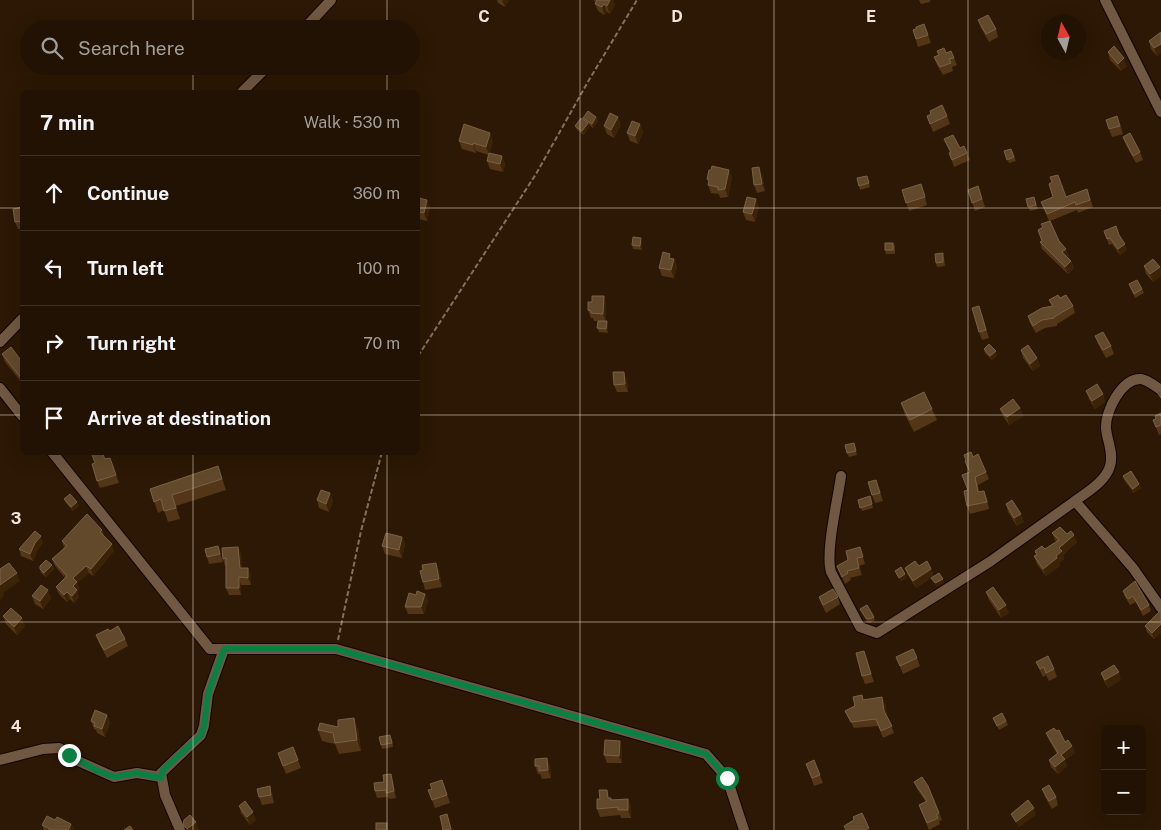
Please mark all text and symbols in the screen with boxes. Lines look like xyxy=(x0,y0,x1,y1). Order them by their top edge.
text: C xyxy=(478,7,490,26)
text: D xyxy=(671,7,683,26)
text: E xyxy=(866,7,876,26)
north arrow xyxy=(1041,15,1086,60)
search box xyxy=(20,20,420,75)
icon: search xyxy=(38,34,66,62)
text: Search here xyxy=(78,37,185,59)
text: 7 min xyxy=(40,110,95,135)
text: Walk · 530 m xyxy=(304,113,400,132)
icon: ahead xyxy=(40,179,68,207)
text: Continue xyxy=(87,182,169,204)
text: 360 m xyxy=(353,184,400,203)
icon: left xyxy=(40,254,68,282)
text: Turn left xyxy=(87,257,164,279)
text: 100 m xyxy=(356,259,400,278)
icon: right xyxy=(40,329,68,357)
text: Turn right xyxy=(87,332,176,354)
text: 70 m xyxy=(363,334,400,353)
icon: arrive xyxy=(40,404,68,432)
text: Arrive at destination xyxy=(87,407,271,429)
text: 3 xyxy=(11,509,21,528)
text: 4 xyxy=(11,717,22,736)
map controls xyxy=(1101,725,1146,815)
button: + xyxy=(1101,725,1146,770)
route end xyxy=(58,744,81,767)
route start xyxy=(716,767,739,790)
button: − xyxy=(1101,770,1146,815)

